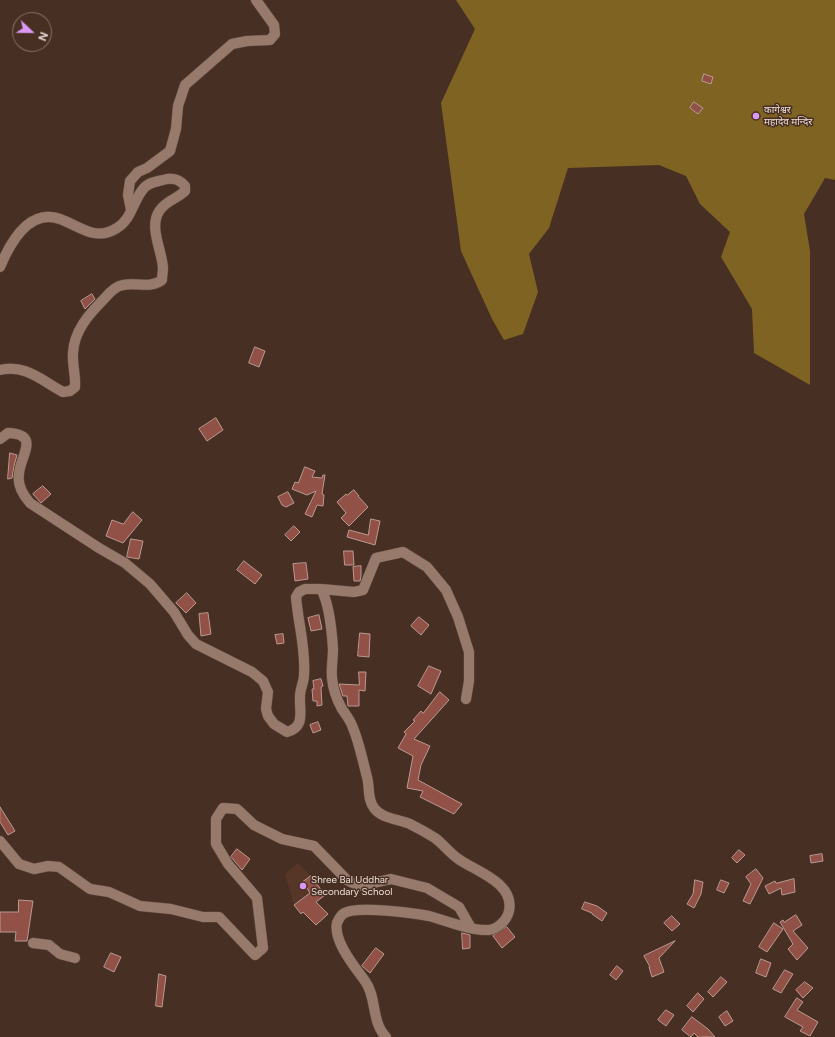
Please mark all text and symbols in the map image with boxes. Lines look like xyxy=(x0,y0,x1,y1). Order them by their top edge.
north arrow xyxy=(12,12,52,52)
text: N xyxy=(35,30,50,43)
place label: कागेश्वर महादेव मन्दिर xyxy=(764,104,812,128)
marker: कागेश्वर महादेव मन्दिर xyxy=(751,111,761,121)
place label: Shree Bal Uddhar Secondary School xyxy=(311,874,392,898)
marker: Shree Bal Uddhar Secondary School xyxy=(298,881,308,891)

